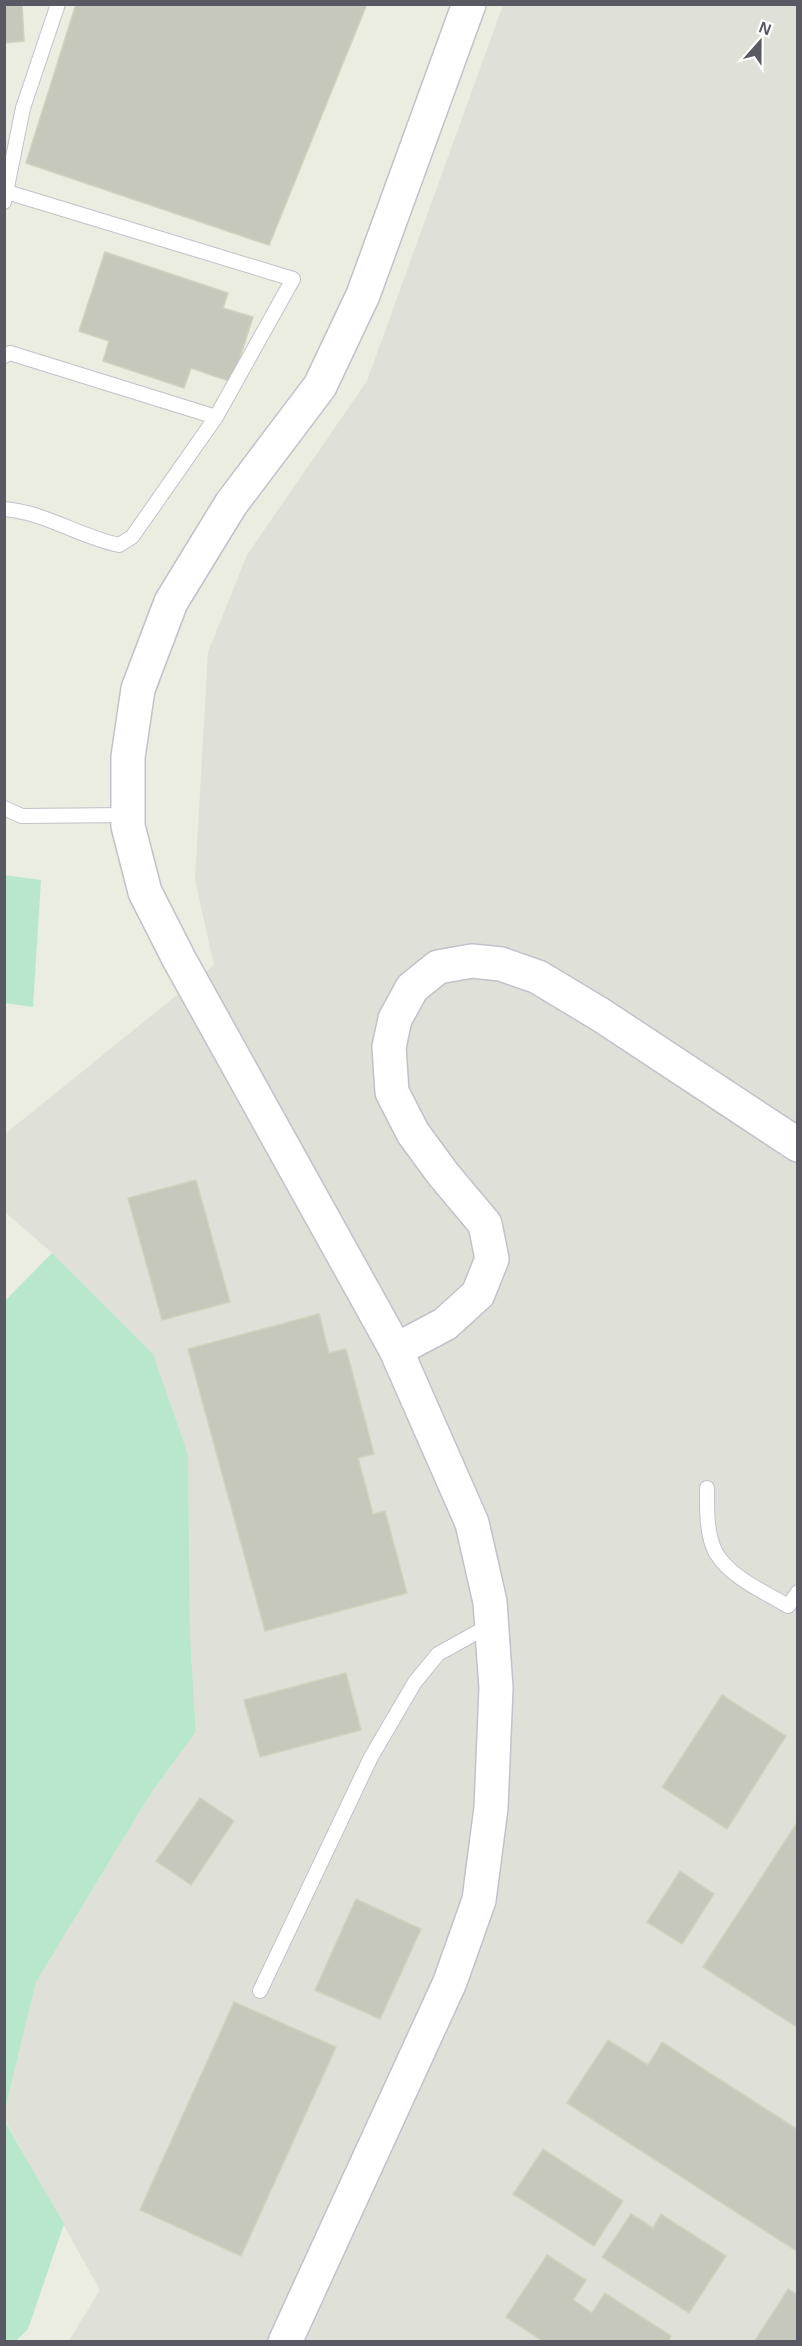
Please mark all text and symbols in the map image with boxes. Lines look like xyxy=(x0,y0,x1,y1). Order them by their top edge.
north arrow xyxy=(730,12,790,72)
text: N xyxy=(757,18,774,38)

